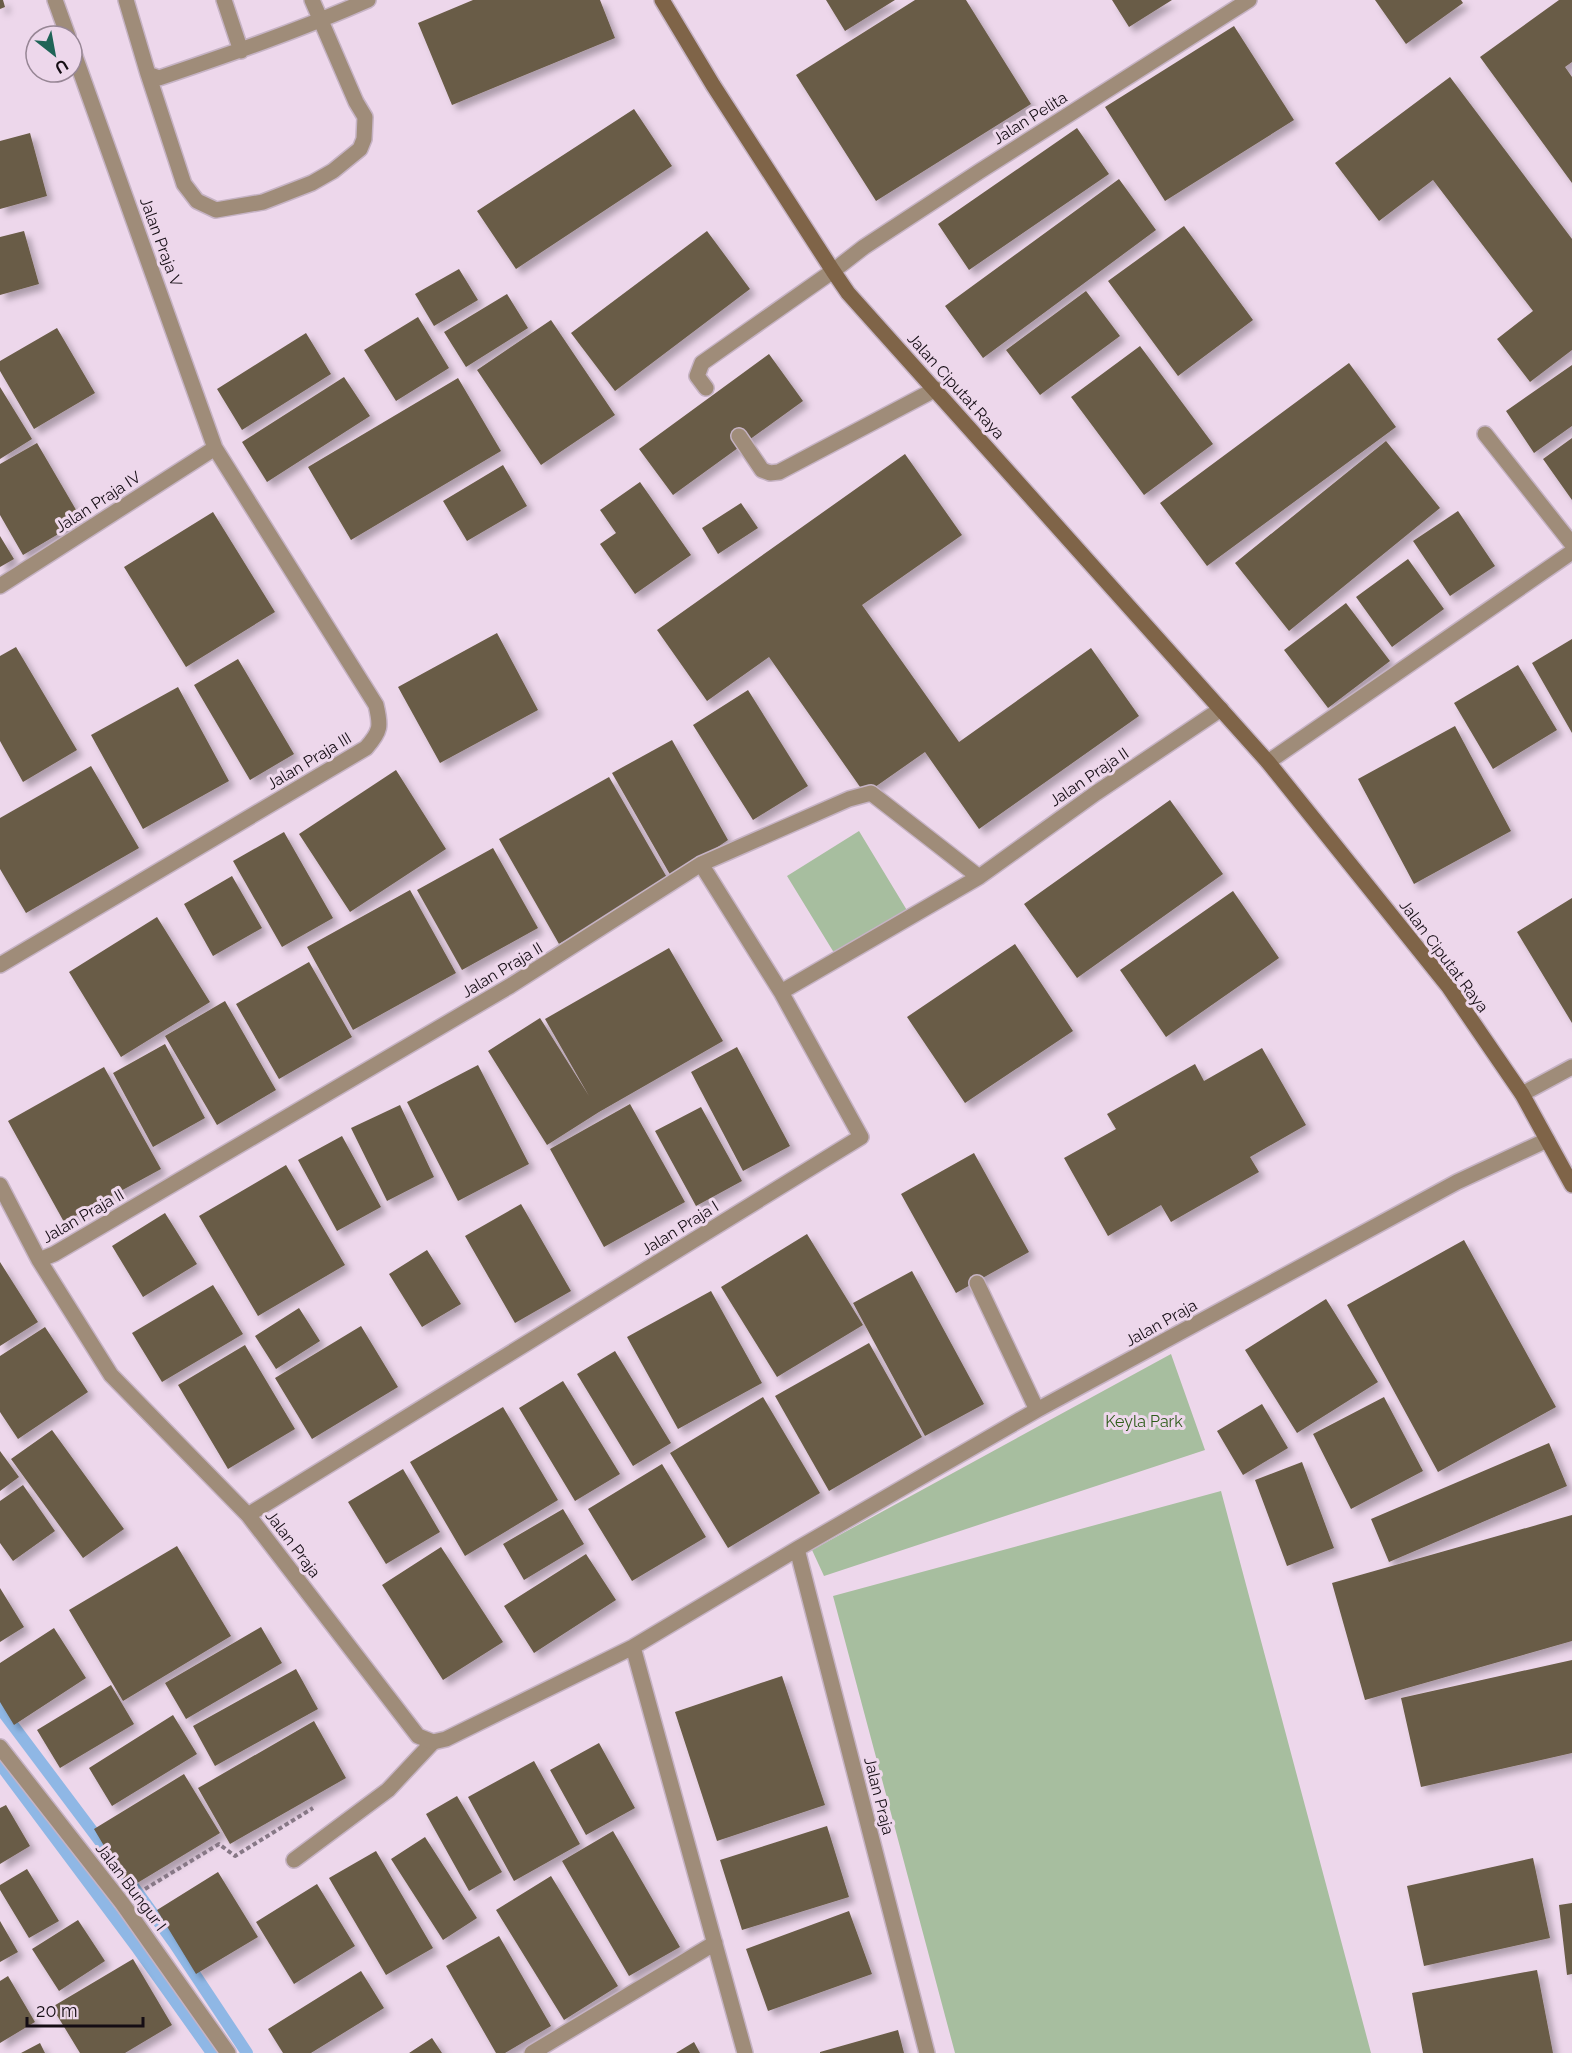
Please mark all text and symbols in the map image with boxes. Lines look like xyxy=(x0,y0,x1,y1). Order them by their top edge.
north arrow xyxy=(24,24,84,84)
text: U xyxy=(51,55,72,78)
street label: Jalan Pelita xyxy=(989,88,1071,148)
street label: Jalan Praja V xyxy=(136,195,186,289)
street label: Jalan Ciputat Raya xyxy=(903,329,1009,443)
street label: Jalan Praja IV xyxy=(52,467,144,537)
street label: Jalan Praja III xyxy=(263,728,355,794)
street label: Jalan Praja II xyxy=(1046,744,1132,810)
street label: Jalan Ciputat Raya xyxy=(1395,896,1493,1016)
street label: Jalan Praja II xyxy=(458,938,546,1002)
street label: Jalan Praja II xyxy=(39,1185,127,1247)
street label: Jalan Praja I xyxy=(638,1197,722,1259)
street label: Jalan Praja xyxy=(1122,1295,1200,1351)
park label: Keyla Park xyxy=(1105,1412,1183,1431)
street label: Jalan Praja xyxy=(262,1507,324,1581)
street label: Jalan Praja xyxy=(860,1755,898,1837)
street label: Jalan Bungur I xyxy=(92,1839,170,1935)
scale bar xyxy=(27,1990,142,2028)
text: 20 m xyxy=(36,2000,78,2021)

